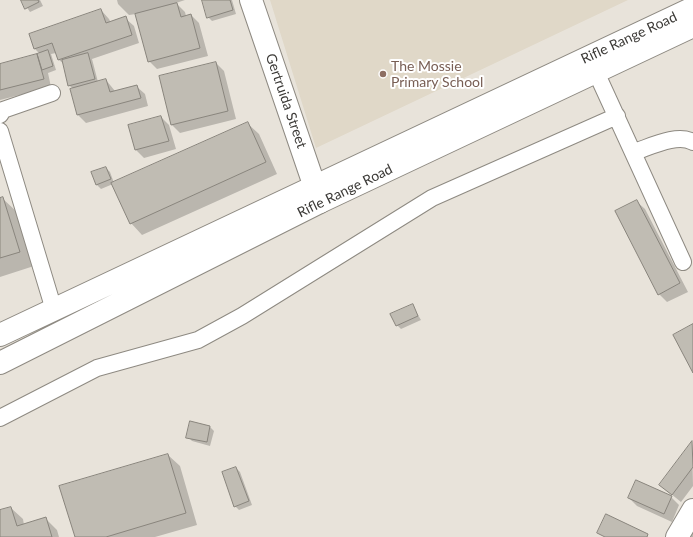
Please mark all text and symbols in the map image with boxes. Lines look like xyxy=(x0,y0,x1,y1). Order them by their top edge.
street label: Rifle Range Road xyxy=(578,8,680,68)
street label: Gertruida Street xyxy=(262,51,310,151)
place label: The Mossie Primary School xyxy=(391,58,483,90)
marker: The Mossie Primary School xyxy=(378,69,388,79)
street label: Rifle Range Road xyxy=(295,161,395,221)

